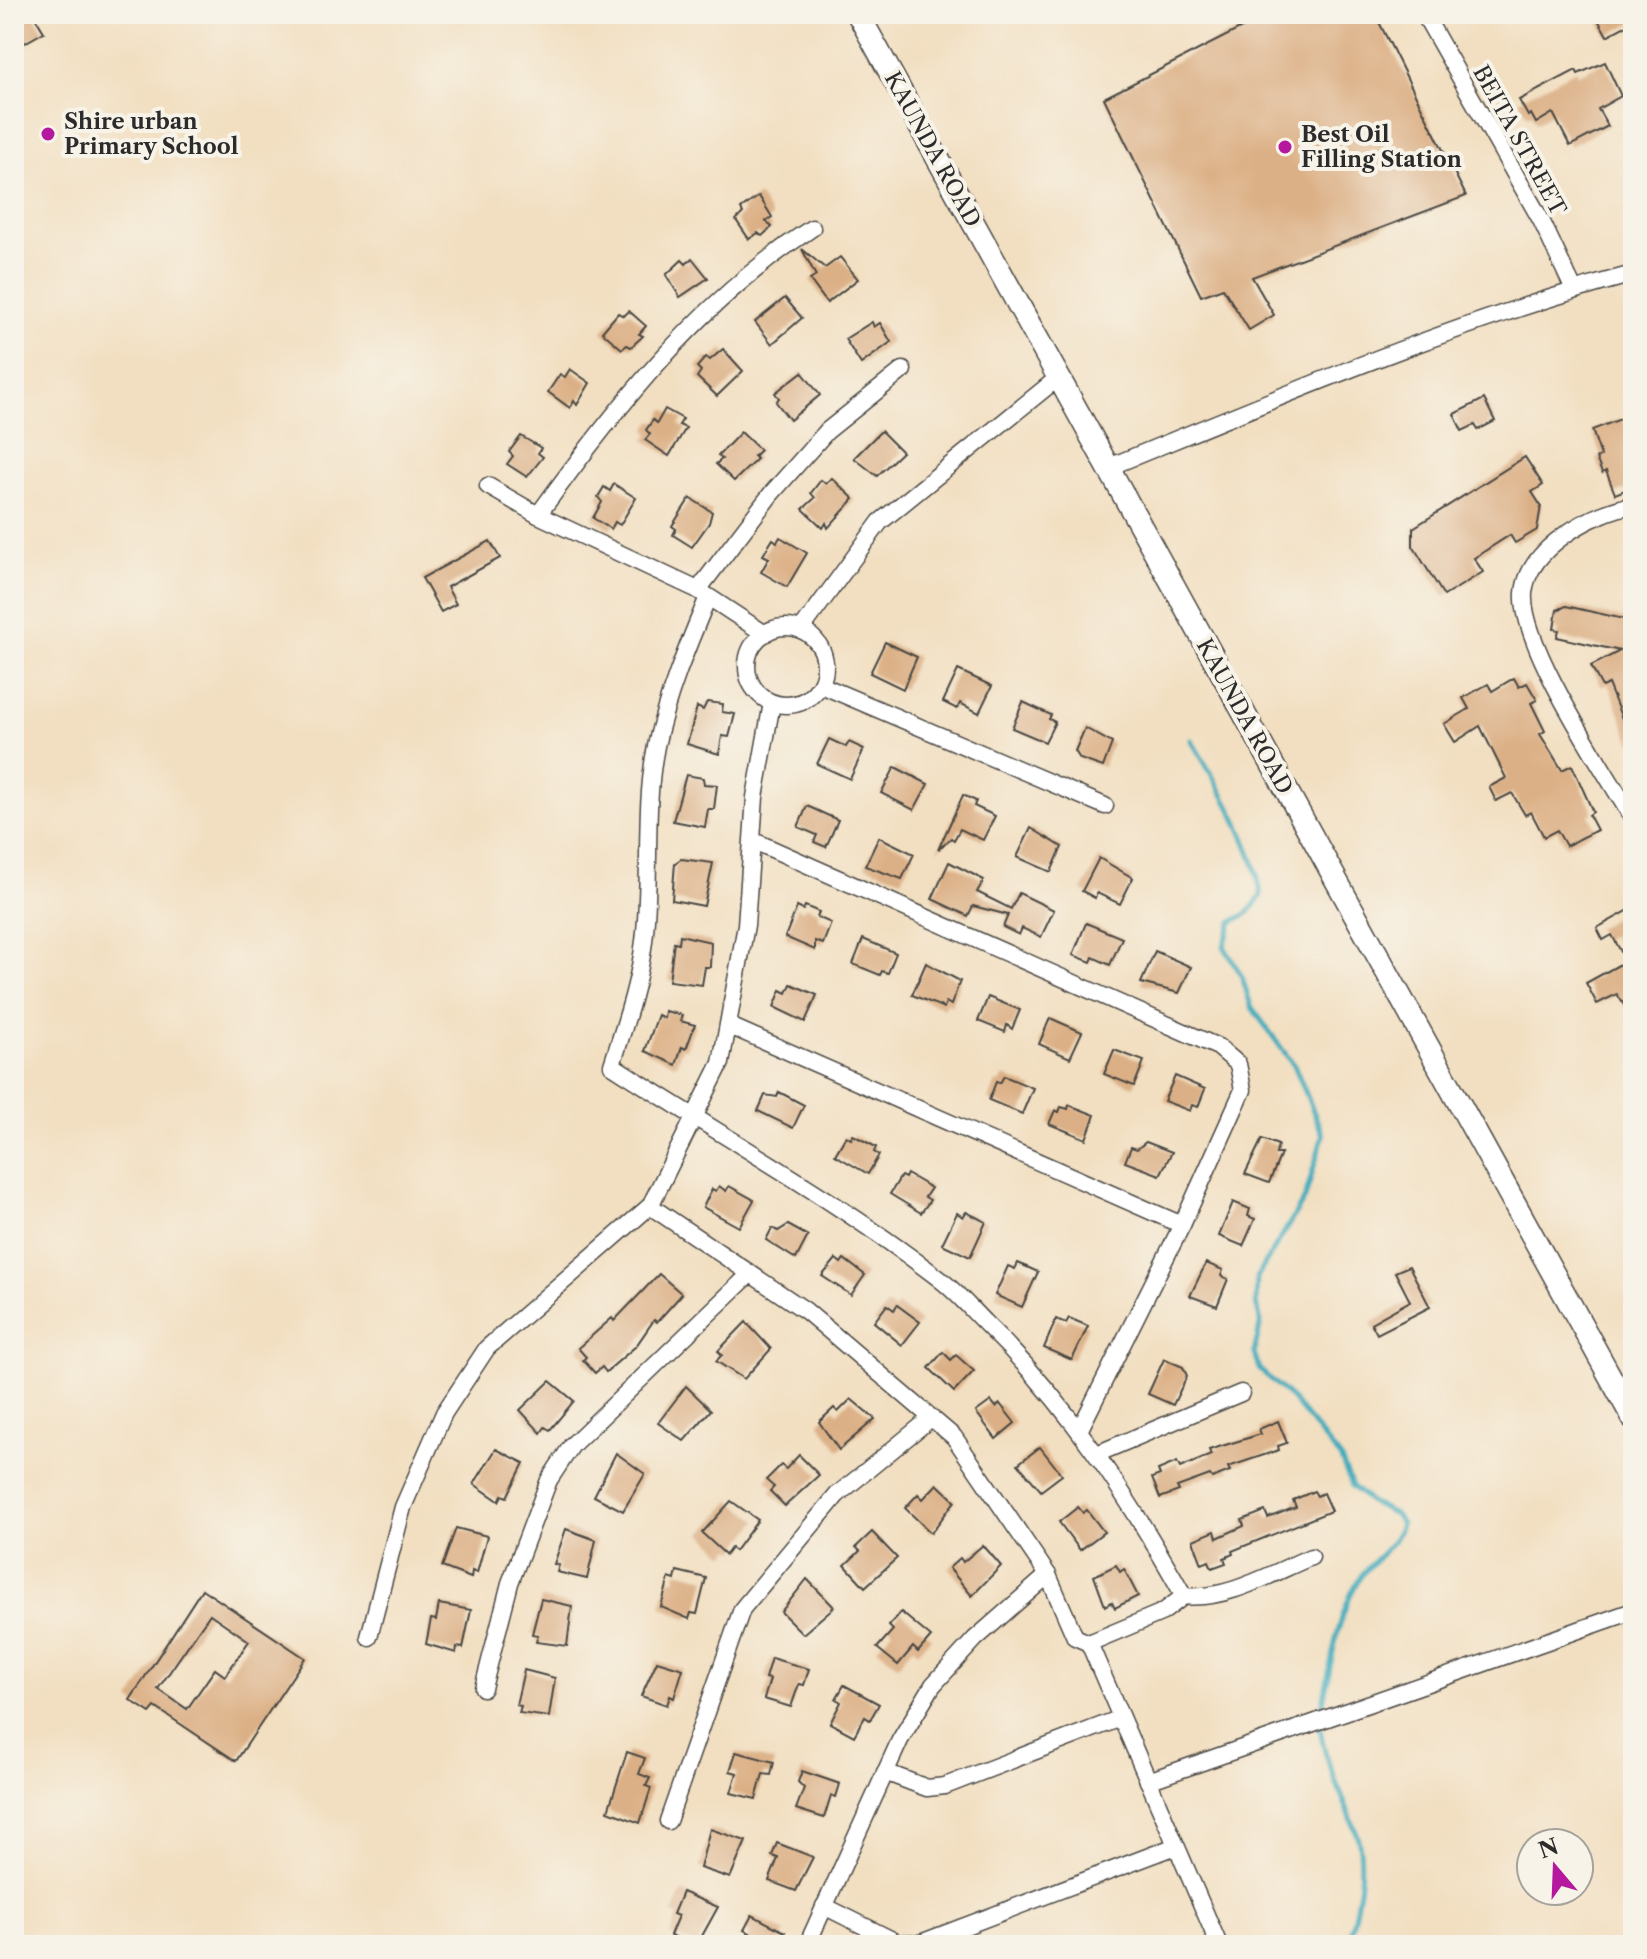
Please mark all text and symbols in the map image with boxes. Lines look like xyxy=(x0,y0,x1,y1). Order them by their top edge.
street label: BEITA STREET xyxy=(1467,60,1572,220)
street label: KAUNDA ROAD xyxy=(879,67,986,232)
place label: Shire urban Primary School xyxy=(64,108,239,160)
place label: Best Oil Filling Station xyxy=(1301,121,1462,173)
marker: Shire urban Primary School xyxy=(39,125,57,143)
marker: Best Oil Filling Station xyxy=(1276,138,1294,156)
street label: KAUNDA ROAD xyxy=(1191,634,1298,799)
north arrow xyxy=(1515,1827,1595,1907)
text: N xyxy=(1535,1833,1562,1864)

